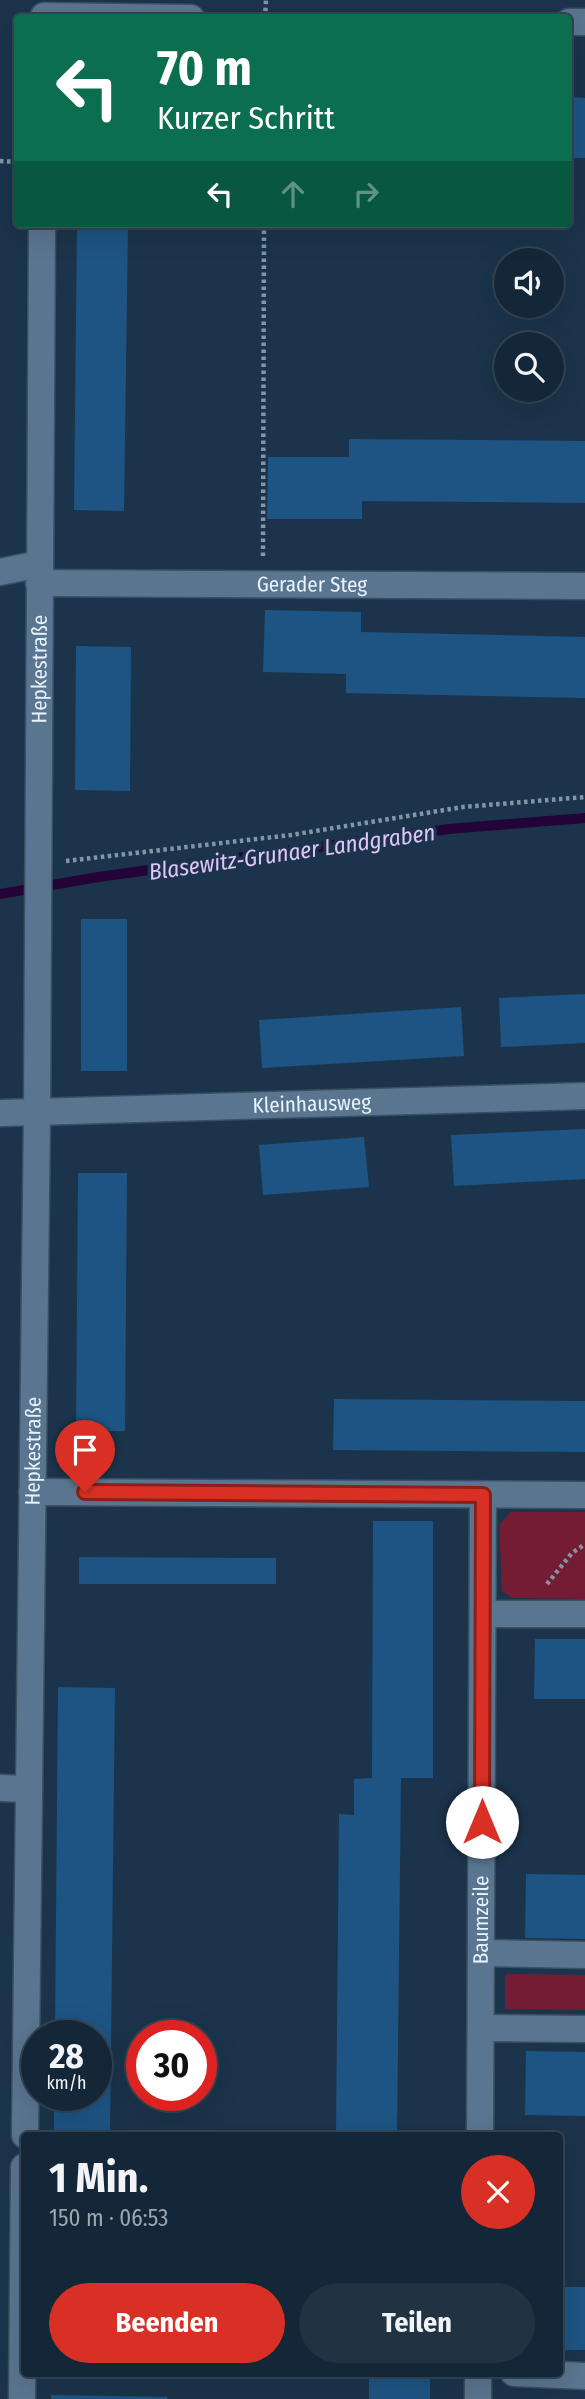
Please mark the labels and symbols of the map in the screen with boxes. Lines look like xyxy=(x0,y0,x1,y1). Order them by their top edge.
street label: Gerader Steg xyxy=(257,571,367,598)
street label: Hepkestraße xyxy=(26,615,53,724)
water label: Blasewitz‐Grunaer Landgraben xyxy=(147,818,437,886)
street label: Kleinhausweg xyxy=(252,1089,372,1119)
street label: Hepkestraße xyxy=(19,1397,47,1506)
pin xyxy=(55,1420,115,1492)
position arrow xyxy=(445,1785,519,1859)
street label: Baumzeile xyxy=(468,1876,494,1964)
speed limit sign: 30 xyxy=(126,2020,217,2111)

